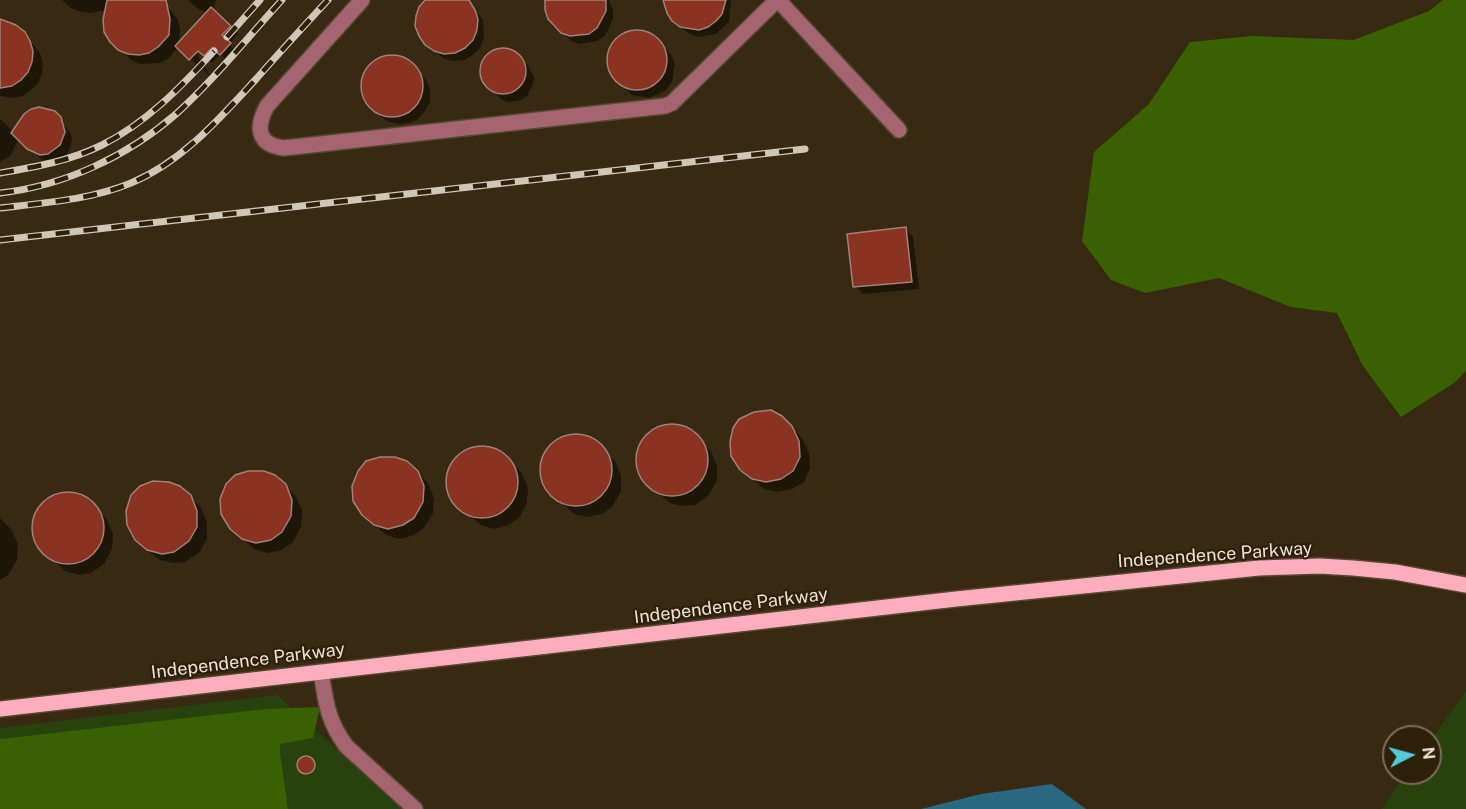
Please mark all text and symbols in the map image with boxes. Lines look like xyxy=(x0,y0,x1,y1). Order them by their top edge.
street label: Independence Parkway xyxy=(1117,537,1313,573)
street label: Independence Parkway xyxy=(633,583,829,629)
street label: Independence Parkway xyxy=(150,638,346,684)
north arrow xyxy=(1382,725,1442,785)
text: N xyxy=(1418,746,1439,760)

